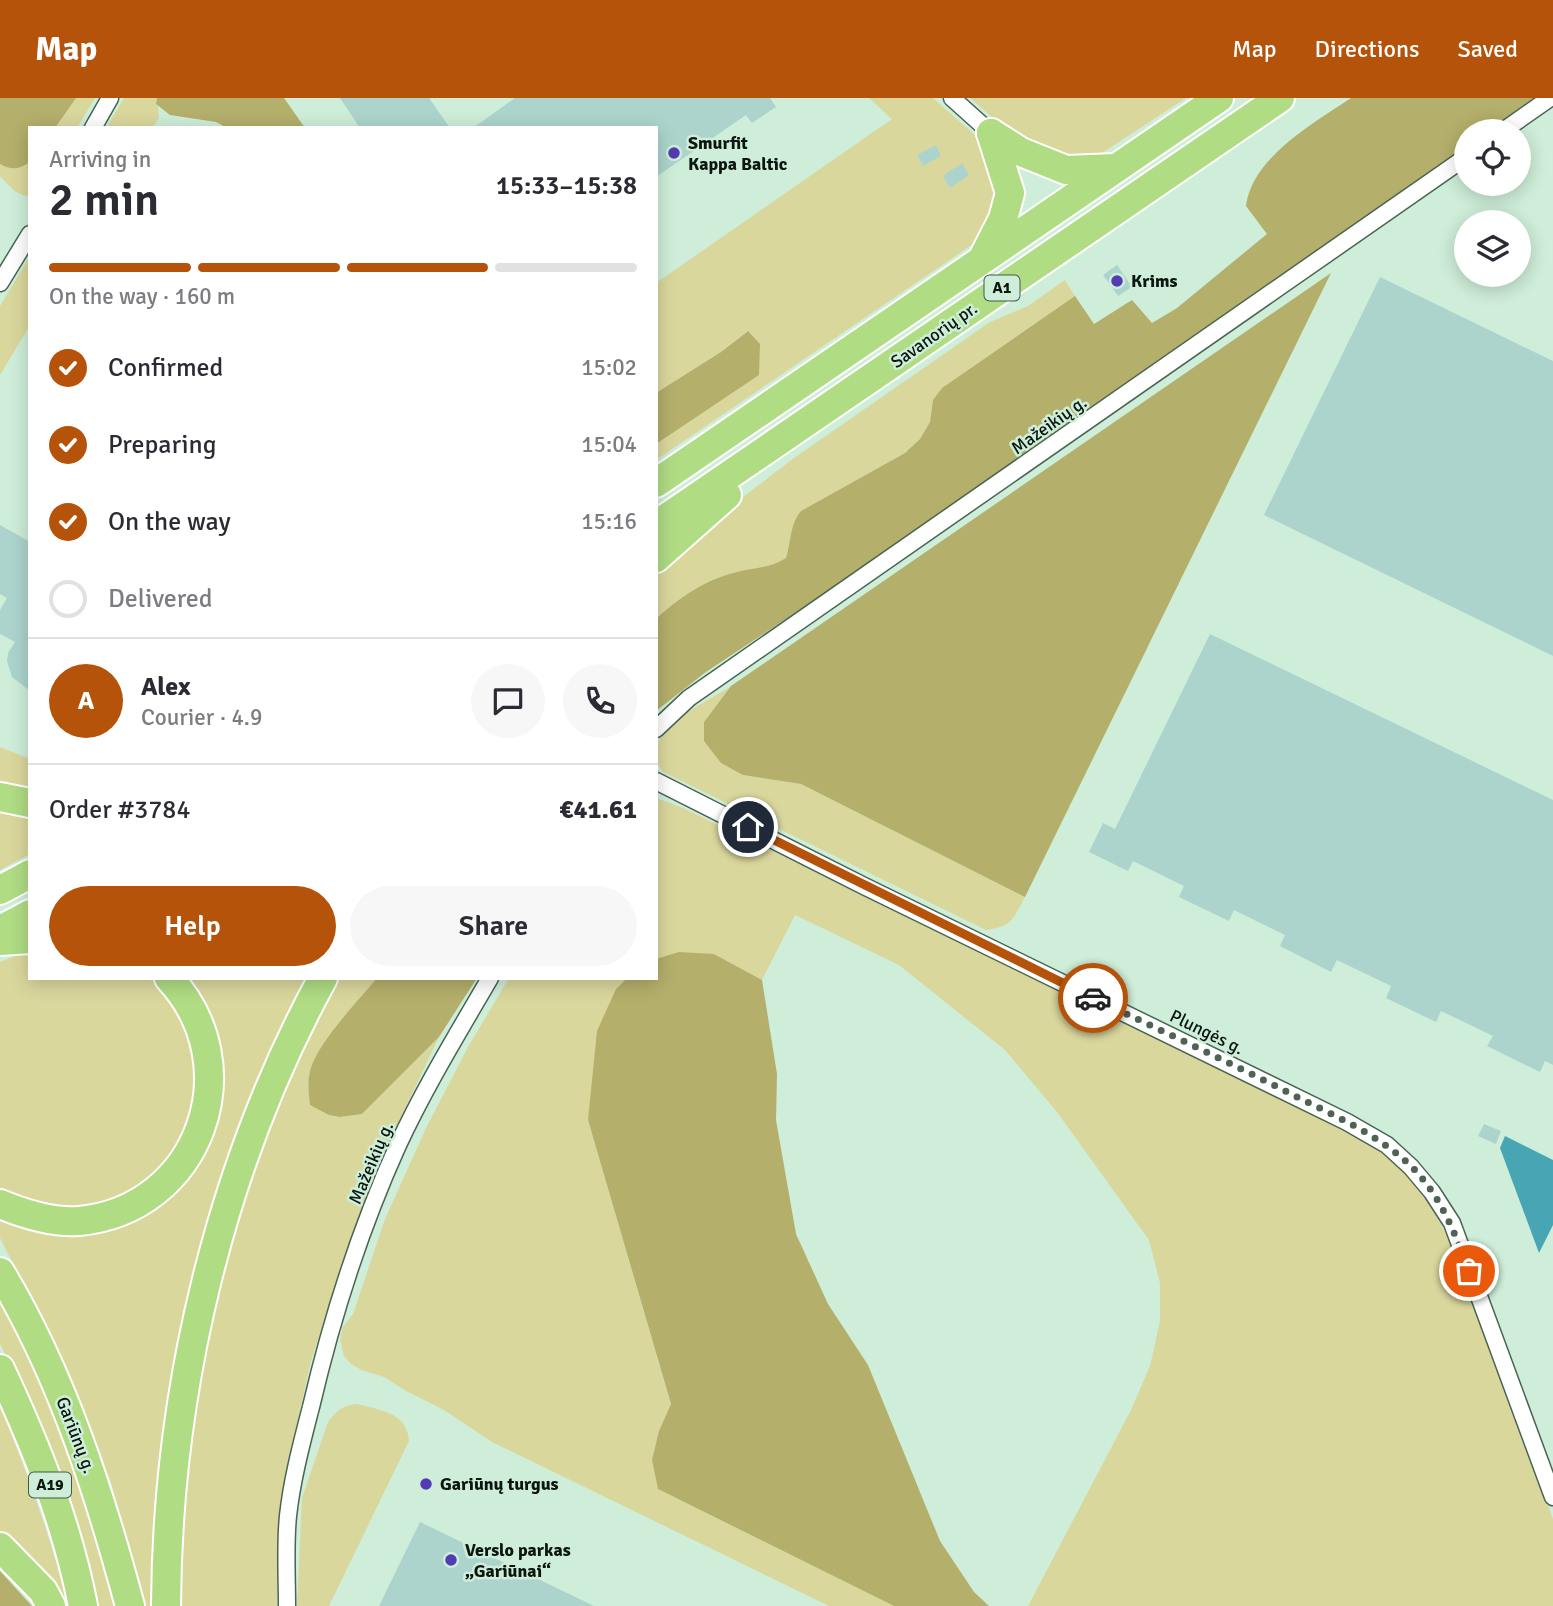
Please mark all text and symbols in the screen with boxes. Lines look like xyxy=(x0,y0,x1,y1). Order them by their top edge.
text: Map xyxy=(35,29,97,70)
text: Map xyxy=(1232,34,1277,64)
text: Directions xyxy=(1315,34,1420,64)
text: Saved xyxy=(1458,34,1518,64)
map controls xyxy=(1454,119,1531,287)
button: locate xyxy=(1454,119,1531,196)
place label: Smurfit Kappa Baltic xyxy=(688,132,788,175)
text: Arriving in xyxy=(49,145,151,174)
marker: Smurfit Kappa Baltic xyxy=(666,145,682,161)
text: 15:33–15:38 xyxy=(496,170,637,202)
text: 2 min xyxy=(49,172,159,228)
button: layers xyxy=(1454,210,1531,287)
place label: Krims xyxy=(1131,270,1178,292)
marker: Krims xyxy=(1109,273,1125,289)
road number: A1 xyxy=(984,276,1020,300)
text: On the way · 160 m xyxy=(49,282,235,311)
street label: Savanorių pr. xyxy=(886,297,982,373)
icon: check xyxy=(49,349,87,387)
text: Confirmed xyxy=(108,352,223,384)
text: 15:02 xyxy=(581,353,637,382)
street label: Mažeikių g. xyxy=(1007,391,1091,459)
icon: check xyxy=(49,426,87,464)
text: Preparing xyxy=(108,429,216,461)
text: 15:04 xyxy=(581,430,637,459)
icon: check xyxy=(49,503,87,541)
text: On the way xyxy=(108,506,231,538)
text: 15:16 xyxy=(581,507,637,536)
text: Delivered xyxy=(108,583,213,615)
button: chat xyxy=(471,664,545,738)
button: phone xyxy=(563,664,637,738)
text: Alex xyxy=(141,671,191,703)
text: A xyxy=(78,685,94,717)
text: Courier · 4.9 xyxy=(141,703,262,732)
text: Order #3784 xyxy=(49,794,190,826)
text: €41.61 xyxy=(559,794,637,826)
pin xyxy=(718,797,778,857)
icon: home xyxy=(729,808,767,846)
button: Help xyxy=(49,886,336,966)
button: Share xyxy=(350,886,637,966)
courier xyxy=(1058,963,1128,1033)
icon: car xyxy=(1074,979,1112,1017)
street label: Plungės g. xyxy=(1166,1005,1248,1059)
street label: Mažeikių g. xyxy=(344,1119,398,1207)
pin xyxy=(1439,1241,1499,1301)
icon: bag xyxy=(1450,1252,1488,1290)
street label: Gariūnų g. xyxy=(51,1394,101,1476)
road number: A19 xyxy=(29,1472,71,1498)
place label: Gariūnų turgus xyxy=(440,1473,559,1495)
marker: Gariūnų turgus xyxy=(418,1476,434,1492)
place label: Verslo parkas „Gariūnai“ xyxy=(465,1539,571,1582)
marker: Verslo parkas „Gariūnai“ xyxy=(443,1552,459,1568)

